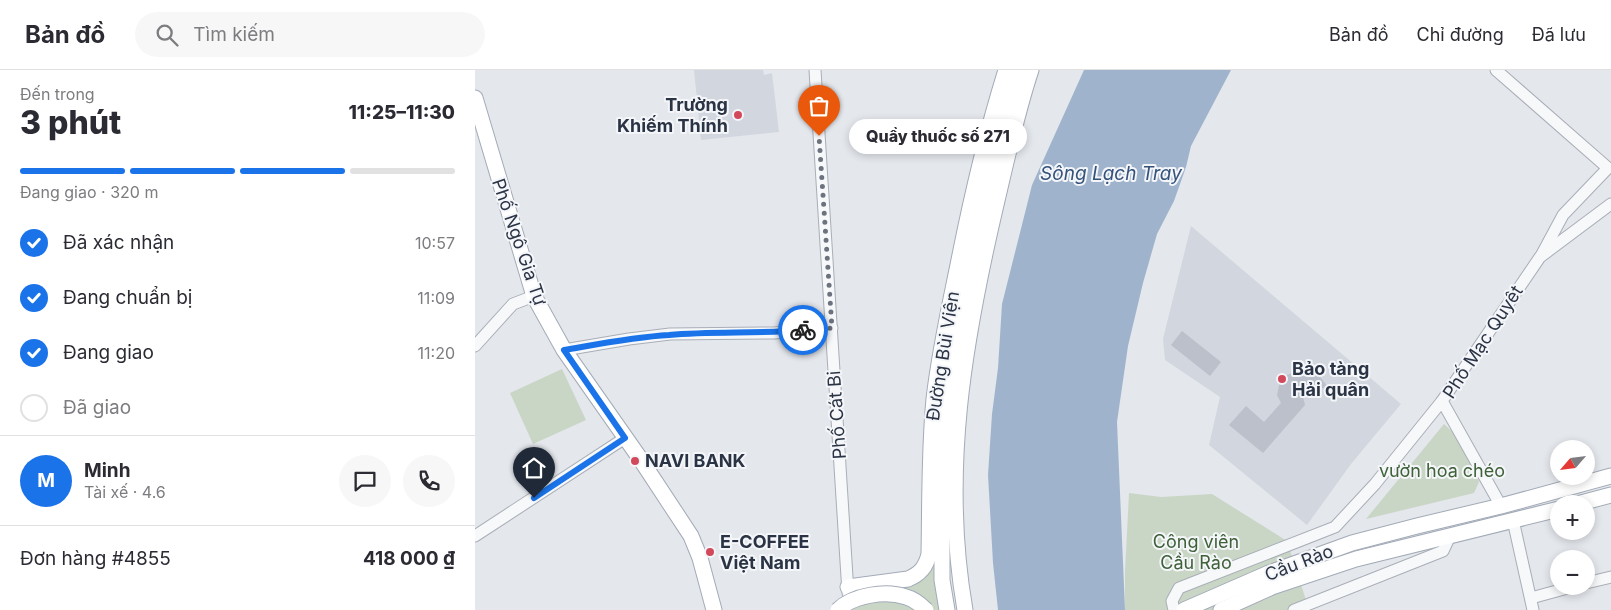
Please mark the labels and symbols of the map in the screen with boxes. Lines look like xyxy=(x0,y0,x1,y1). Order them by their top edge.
pin xyxy=(798,85,840,136)
place label: Trường Khiếm Thính xyxy=(617,94,728,136)
marker: Trường Khiếm Thính xyxy=(732,109,744,121)
callout: Quầy thuốc số 271 xyxy=(849,118,1027,154)
water label: Sông Lạch Tray xyxy=(1040,162,1183,185)
street label: Phố Ngô Gia Tự xyxy=(488,176,551,308)
street label: Phố Mạc Quyêt xyxy=(1438,281,1527,402)
street label: Đường Bùi Viện xyxy=(922,290,963,422)
courier xyxy=(778,305,828,355)
place label: Bảo tàng Hải quân xyxy=(1292,358,1369,400)
street label: Phố Cát Bi xyxy=(823,370,850,460)
marker: Bảo tàng Hải quân xyxy=(1276,373,1288,385)
north arrow xyxy=(1550,440,1595,485)
pin xyxy=(513,447,555,498)
place label: NAVI BANK xyxy=(645,450,746,471)
marker: NAVI BANK xyxy=(629,455,641,467)
park label: vườn hoa chéo xyxy=(1379,460,1505,481)
place label: E-COFFEE Việt Nam xyxy=(720,531,810,573)
park label: Công viên Cầu Rào xyxy=(1153,531,1239,573)
street label: Cầu Rào xyxy=(1262,540,1336,585)
marker: E-COFFEE Việt Nam xyxy=(704,546,716,558)

